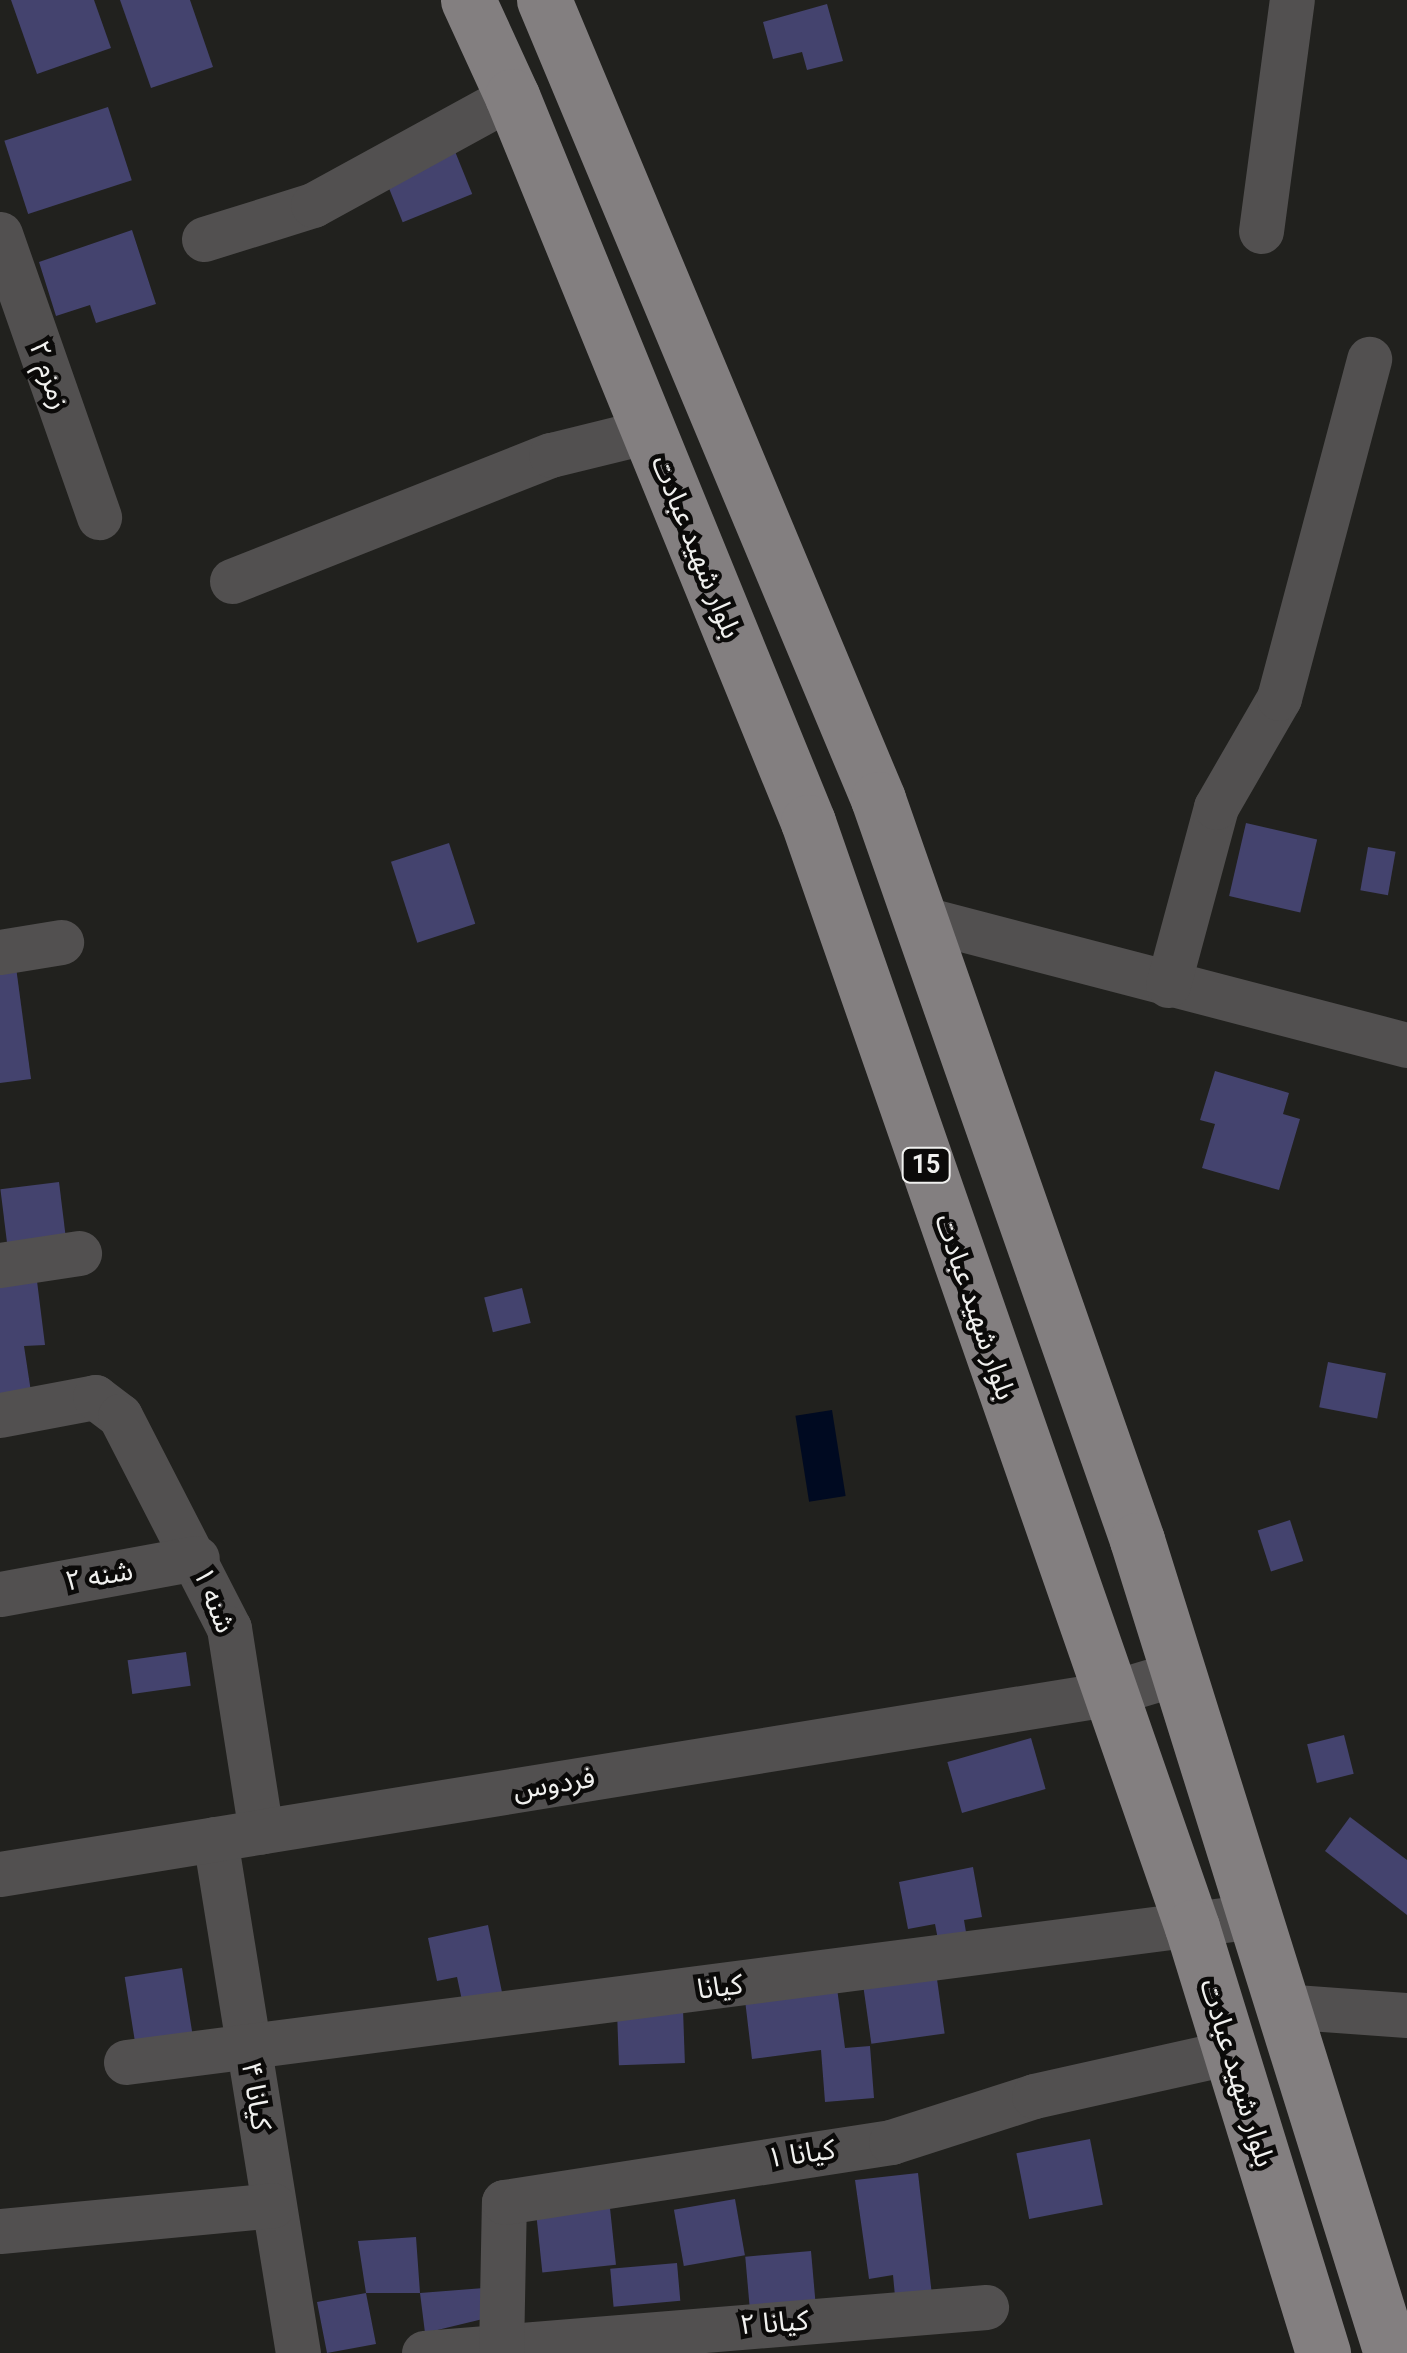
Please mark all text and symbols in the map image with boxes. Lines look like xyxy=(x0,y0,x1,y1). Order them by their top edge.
street label: زمزم ۲ xyxy=(22,336,76,414)
street label: بلوار شهید عبادت xyxy=(644,451,748,643)
road number: 15 xyxy=(901,1145,951,1185)
street label: بلوار شهید عبادت xyxy=(927,1210,1023,1404)
street label: شنه ۲ xyxy=(63,1554,135,1598)
street label: شنه ۱ xyxy=(186,1562,242,1638)
street label: فردوس xyxy=(511,1761,597,1807)
street label: کیانا xyxy=(695,1968,745,2006)
street label: بلوار شهید عبادت xyxy=(1193,1975,1281,2171)
street label: کیانا ۴ xyxy=(234,2059,278,2133)
street label: کیانا ۱ xyxy=(765,2133,837,2175)
street label: کیانا ۲ xyxy=(739,2304,809,2342)

